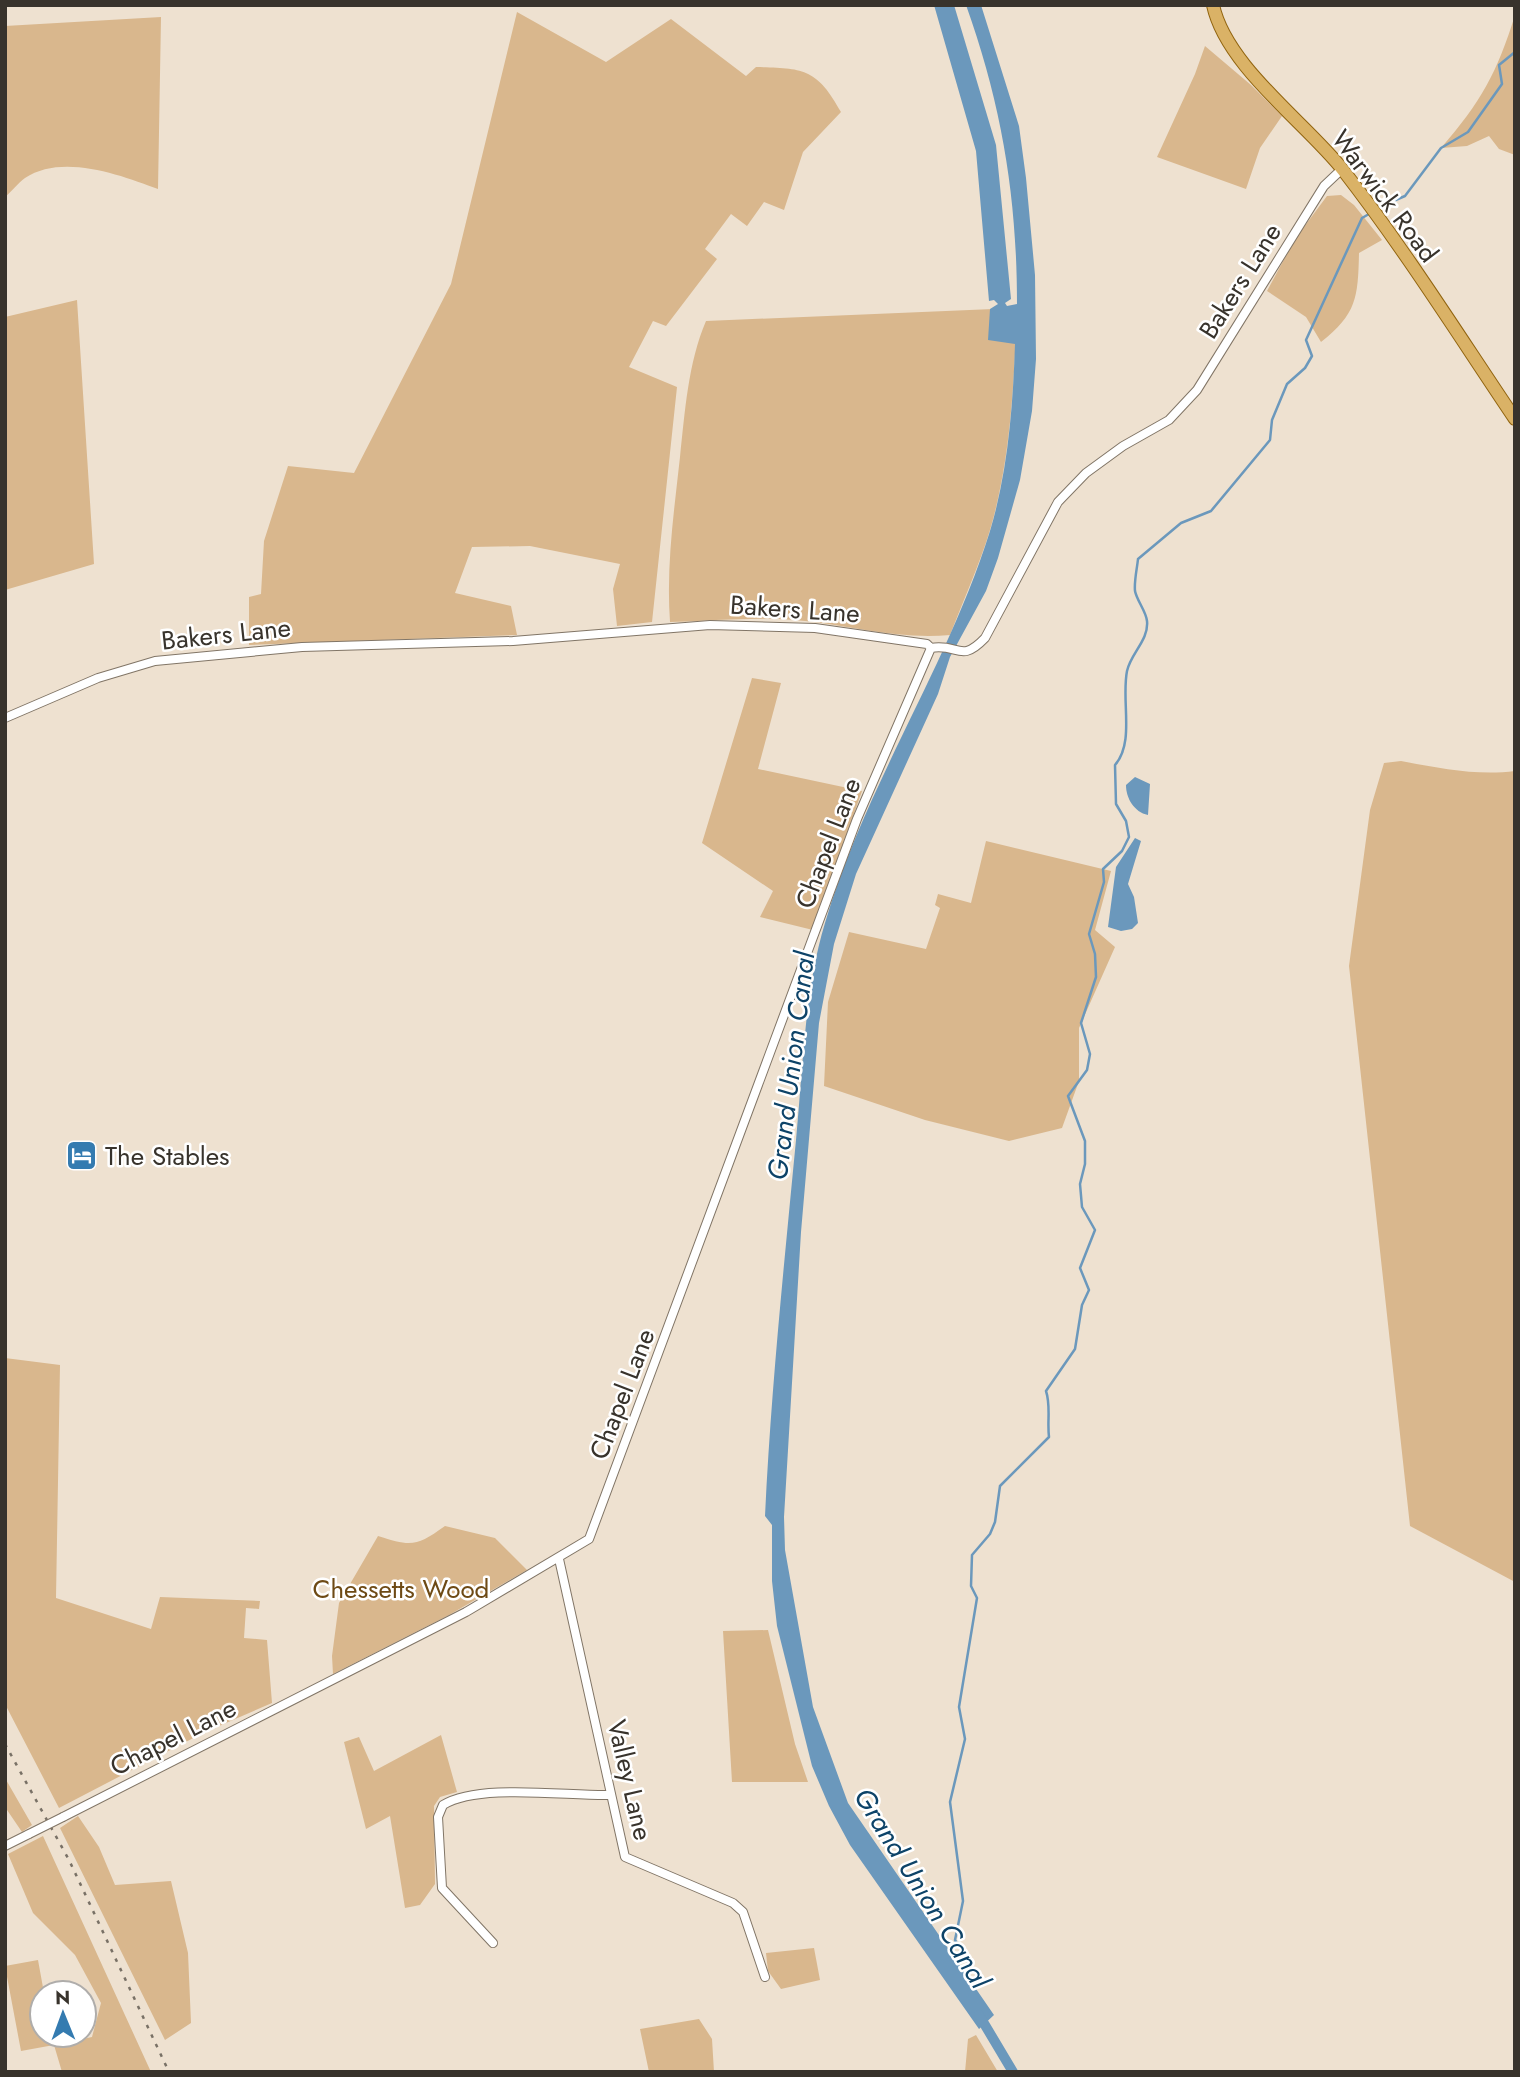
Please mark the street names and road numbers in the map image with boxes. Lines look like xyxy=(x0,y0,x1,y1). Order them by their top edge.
street label: Warwick Road xyxy=(1322,122,1448,270)
street label: Bakers Lane xyxy=(1189,216,1291,346)
street label: Bakers Lane xyxy=(729,586,861,632)
street label: Bakers Lane xyxy=(159,608,293,660)
street label: Chapel Lane xyxy=(786,772,870,914)
street label: Chapel Lane xyxy=(580,1323,664,1465)
street label: Chapel Lane xyxy=(103,1689,243,1785)
street label: Valley Lane xyxy=(598,1716,662,1844)

